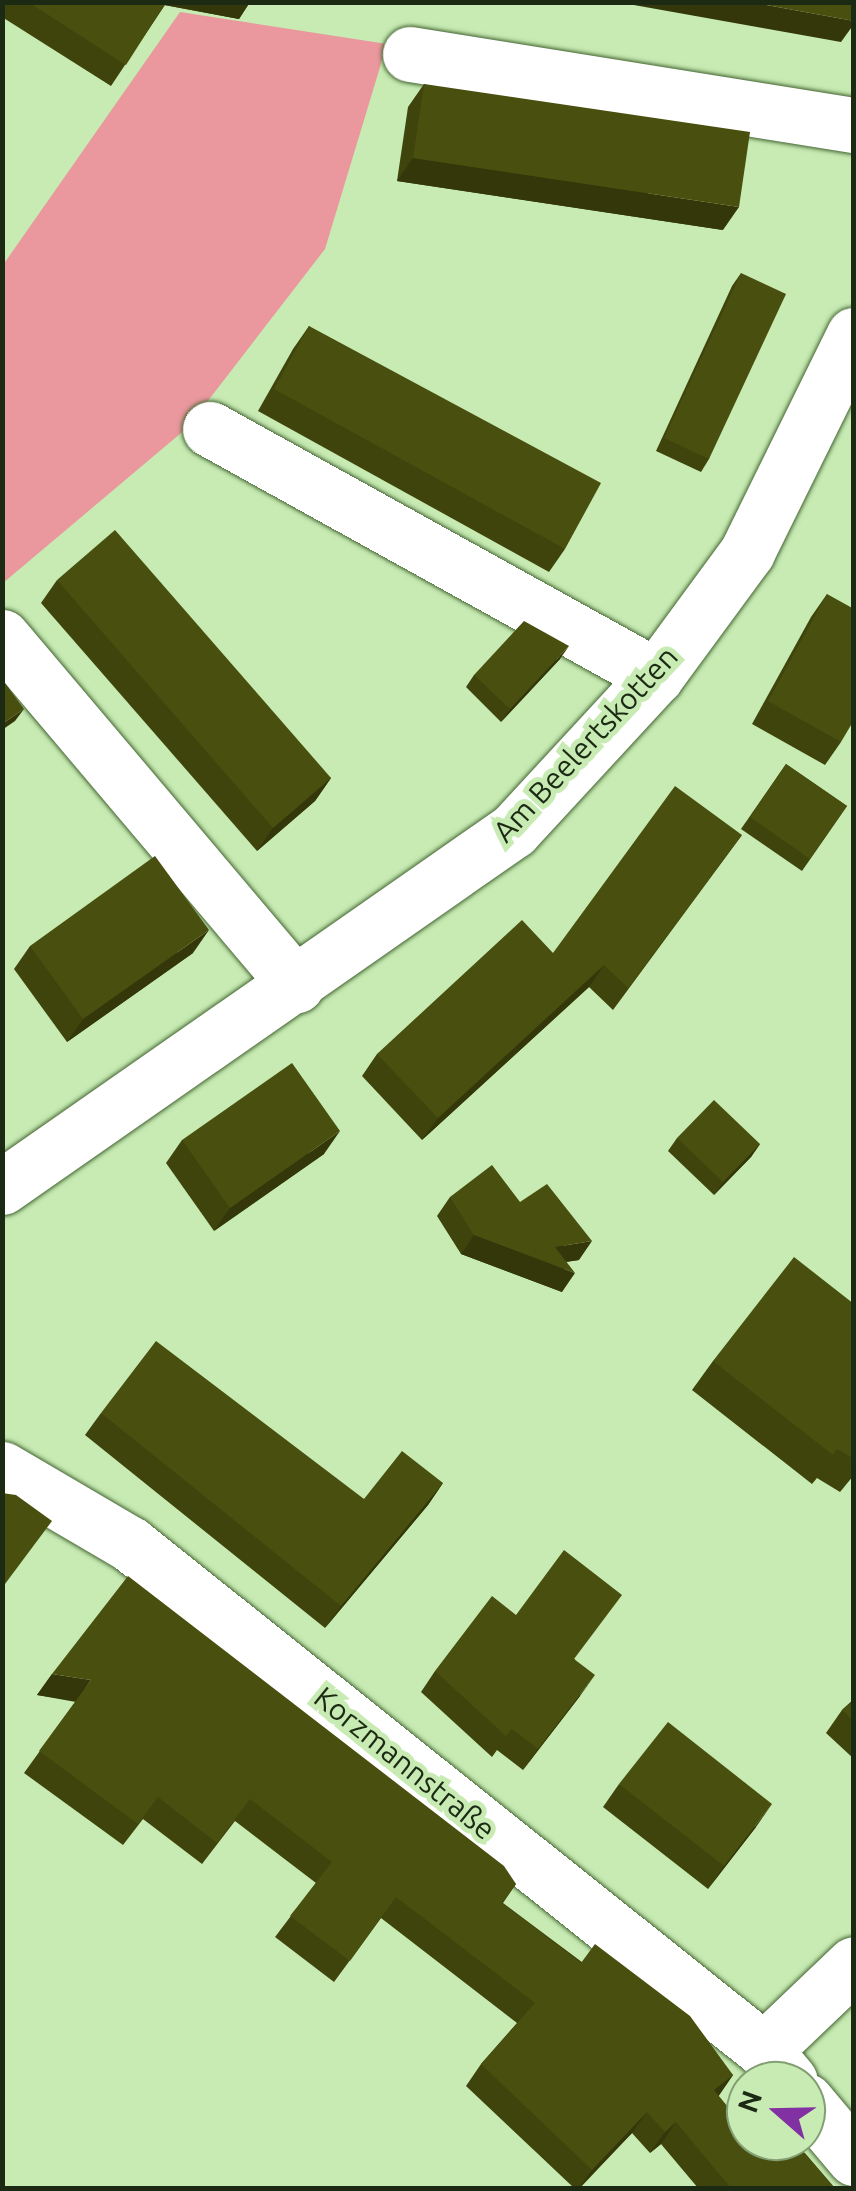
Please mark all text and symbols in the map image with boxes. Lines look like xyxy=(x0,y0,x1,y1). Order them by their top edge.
street label: Am Beelertskotten xyxy=(485,639,685,849)
street label: Korzmannstraße xyxy=(307,1679,503,1847)
north arrow xyxy=(726,2061,826,2161)
text: N xyxy=(731,2086,767,2116)

